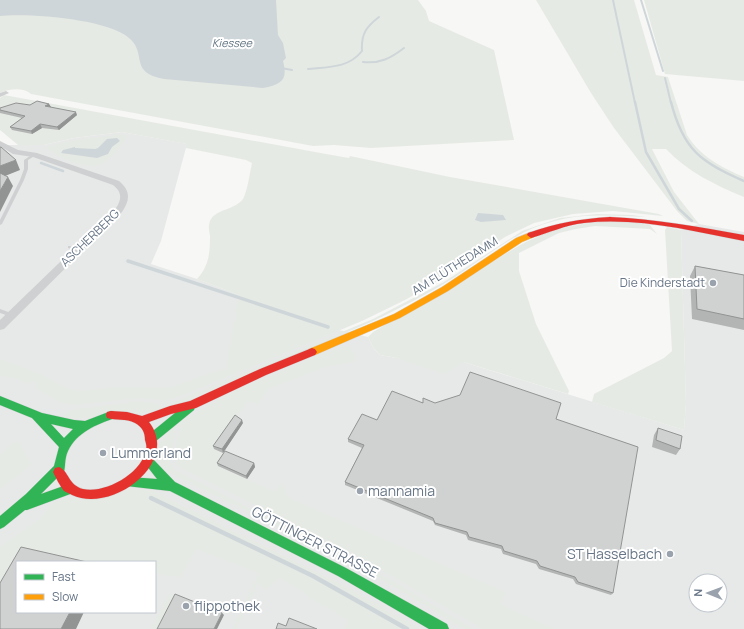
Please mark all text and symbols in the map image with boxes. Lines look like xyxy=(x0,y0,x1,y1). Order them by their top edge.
water label: Kiessee xyxy=(212,35,253,50)
street label: ASCHERBERG xyxy=(56,205,123,270)
street label: AM FLÜTHEDAMM xyxy=(408,232,501,299)
place label: Die Kinderstadt xyxy=(620,274,705,291)
marker: Die Kinderstadt xyxy=(708,278,718,288)
place label: Lummerland xyxy=(111,443,191,462)
marker: Lummerland xyxy=(98,448,108,458)
place label: mannamia xyxy=(368,481,435,500)
marker: mannamia xyxy=(355,486,365,496)
street label: GÖTTINGER STRASSE xyxy=(249,501,382,582)
place label: ST Hasselbach xyxy=(567,544,662,563)
marker: ST Hasselbach xyxy=(665,549,675,559)
legend xyxy=(16,561,156,613)
text: Fast xyxy=(52,568,76,585)
north arrow xyxy=(688,573,728,613)
text: Slow xyxy=(52,588,78,605)
text: N xyxy=(690,589,705,597)
place label: flippothek xyxy=(194,596,261,615)
marker: flippothek xyxy=(181,601,191,611)

